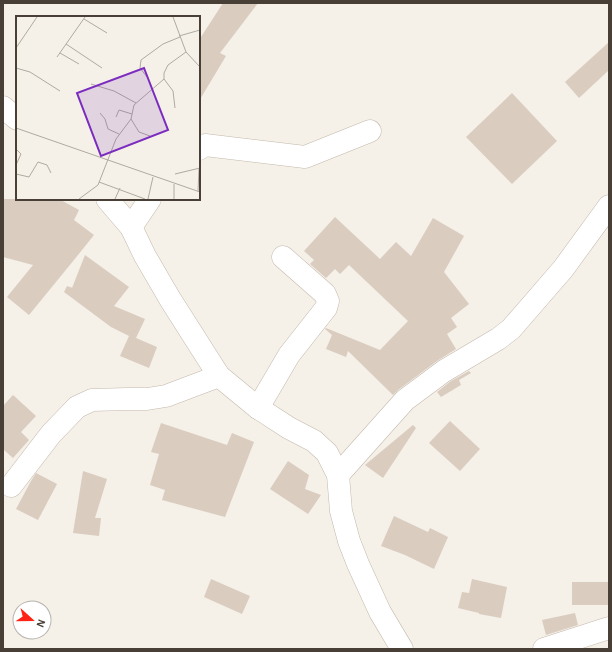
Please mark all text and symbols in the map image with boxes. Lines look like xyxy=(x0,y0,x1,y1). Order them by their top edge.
inset map xyxy=(16,16,200,200)
north arrow xyxy=(12,600,52,640)
text: N xyxy=(34,618,47,629)

